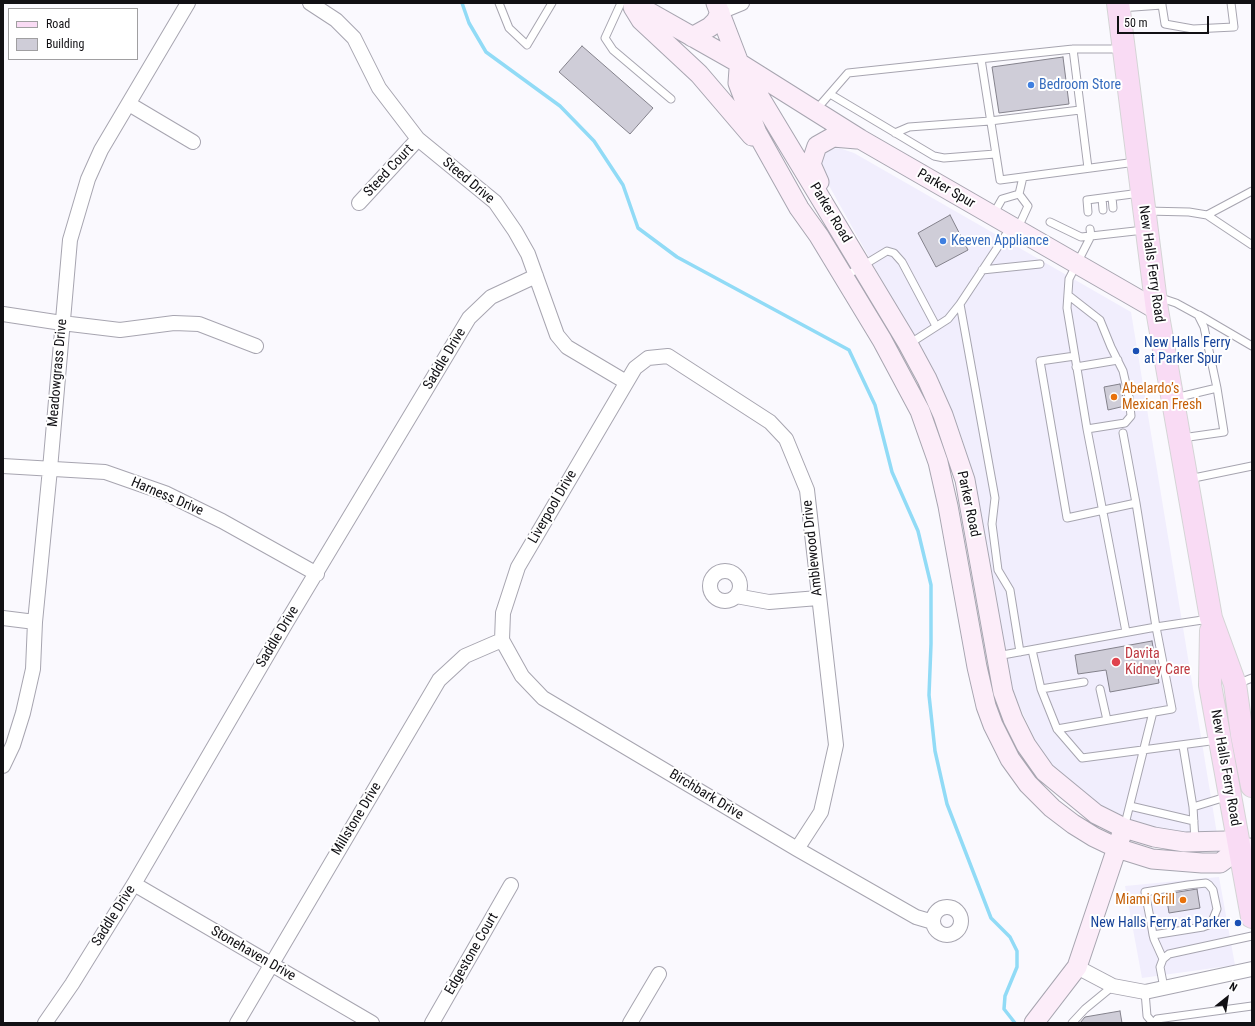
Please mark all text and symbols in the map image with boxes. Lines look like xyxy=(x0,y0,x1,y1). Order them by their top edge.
legend xyxy=(8,8,138,60)
scale bar xyxy=(1119,8,1211,34)
text: 50 m xyxy=(1124,16,1148,30)
text: Road xyxy=(46,17,70,31)
text: Building xyxy=(46,37,84,51)
place label: Bedroom Store xyxy=(1039,77,1121,93)
marker: Bedroom Store xyxy=(1026,80,1036,90)
street label: Steed Court xyxy=(361,141,417,201)
street label: Steed Drive xyxy=(439,154,497,208)
street label: Parker Spur xyxy=(914,166,978,212)
street label: Parker Road xyxy=(806,180,854,246)
street label: New Halls Ferry Road xyxy=(1134,204,1168,324)
place label: Keeven Appliance xyxy=(951,233,1049,249)
marker: Keeven Appliance xyxy=(938,236,948,246)
street label: Meadowgrass Drive xyxy=(45,318,71,428)
street label: Saddle Drive xyxy=(420,325,470,393)
place label: New Halls Ferry at Parker Spur xyxy=(1144,335,1231,368)
marker: New Halls Ferry at Parker Spur xyxy=(1131,346,1141,356)
place label: Abelardo’s Mexican Fresh xyxy=(1122,381,1202,414)
marker: Abelardo’s Mexican Fresh xyxy=(1109,392,1119,402)
street label: Liverpool Drive xyxy=(525,467,581,547)
street label: Parker Road xyxy=(953,469,983,539)
street label: Harness Drive xyxy=(128,474,206,520)
street label: Amblewood Drive xyxy=(800,499,826,597)
street label: Saddle Drive xyxy=(253,603,303,671)
place label: Davita Kidney Care xyxy=(1125,646,1190,678)
marker: Davita Kidney Care xyxy=(1110,656,1122,668)
street label: New Halls Ferry Road xyxy=(1206,708,1244,828)
street label: Birchbark Drive xyxy=(666,766,746,824)
street label: Millstone Drive xyxy=(329,779,385,859)
street label: Saddle Drive xyxy=(89,882,139,950)
place label: Miami Grill xyxy=(1115,892,1175,908)
marker: Miami Grill xyxy=(1178,895,1188,905)
street label: Edgestone Court xyxy=(442,910,502,998)
place label: New Halls Ferry at Parker xyxy=(1090,915,1230,931)
marker: New Halls Ferry at Parker xyxy=(1233,918,1243,928)
street label: Stonehaven Drive xyxy=(207,923,299,985)
north arrow xyxy=(1207,978,1247,1018)
text: N xyxy=(1227,980,1239,994)

